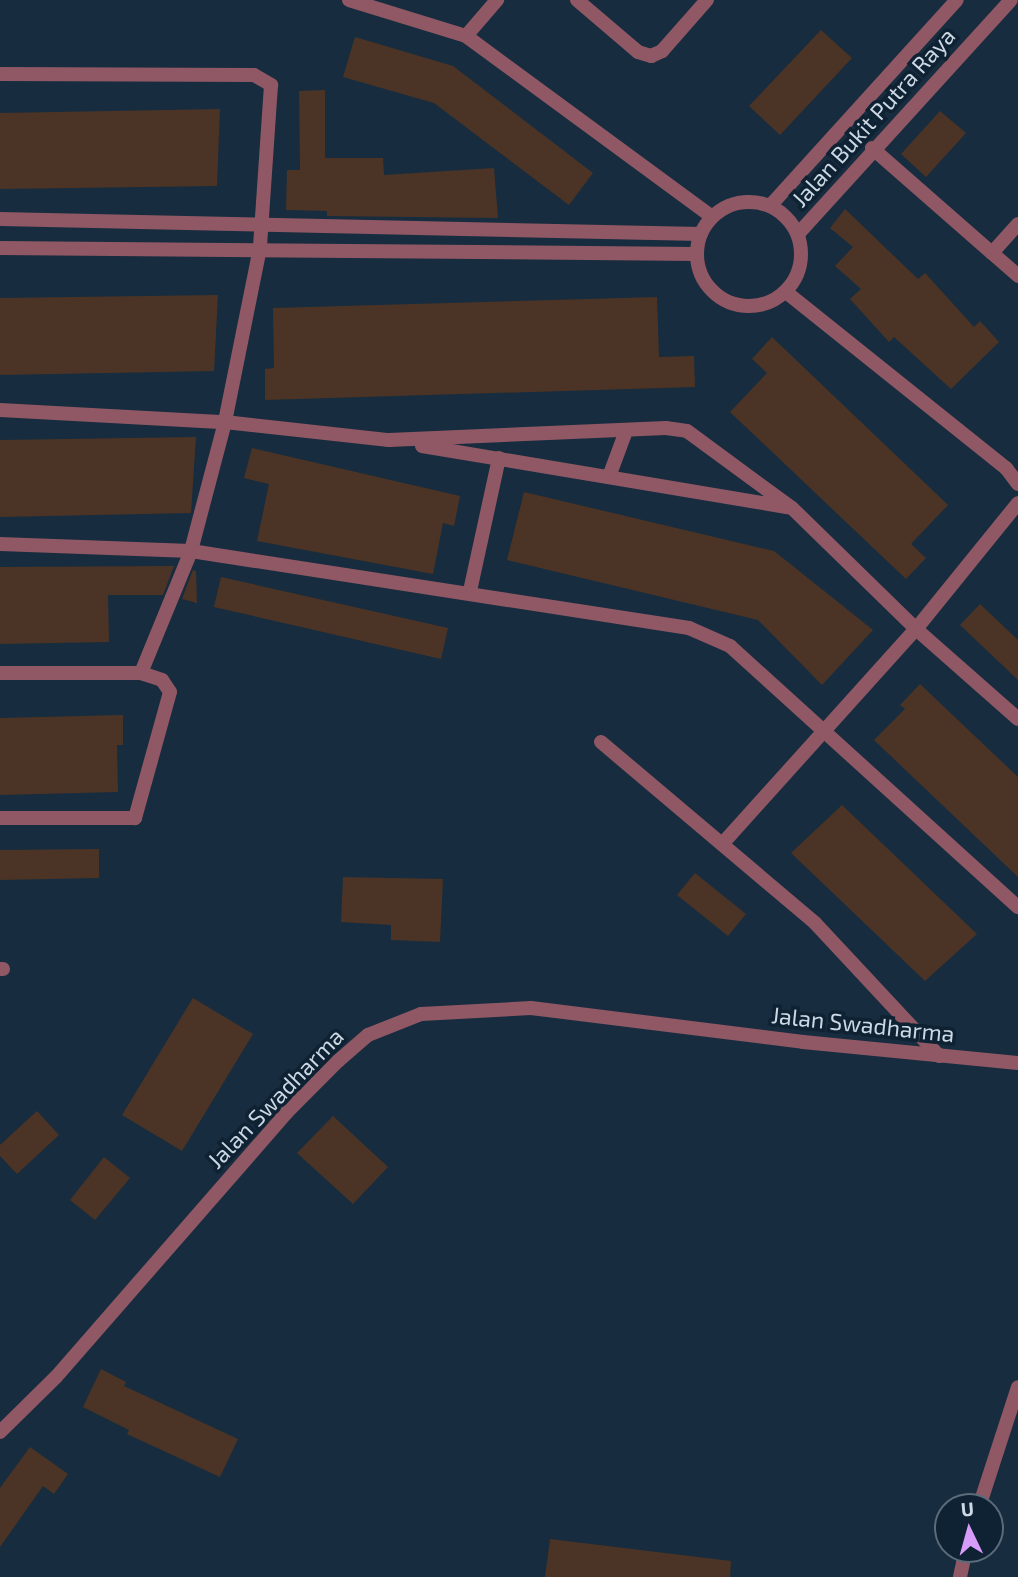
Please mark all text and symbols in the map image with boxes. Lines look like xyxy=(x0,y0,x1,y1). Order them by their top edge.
street label: Jalan Bukit Putra Raya xyxy=(785,22,961,212)
street label: Jalan Swadharma xyxy=(770,1001,956,1047)
street label: Jalan Swadharma xyxy=(201,1022,349,1174)
north arrow xyxy=(934,1493,1004,1563)
text: U xyxy=(960,1497,975,1521)

